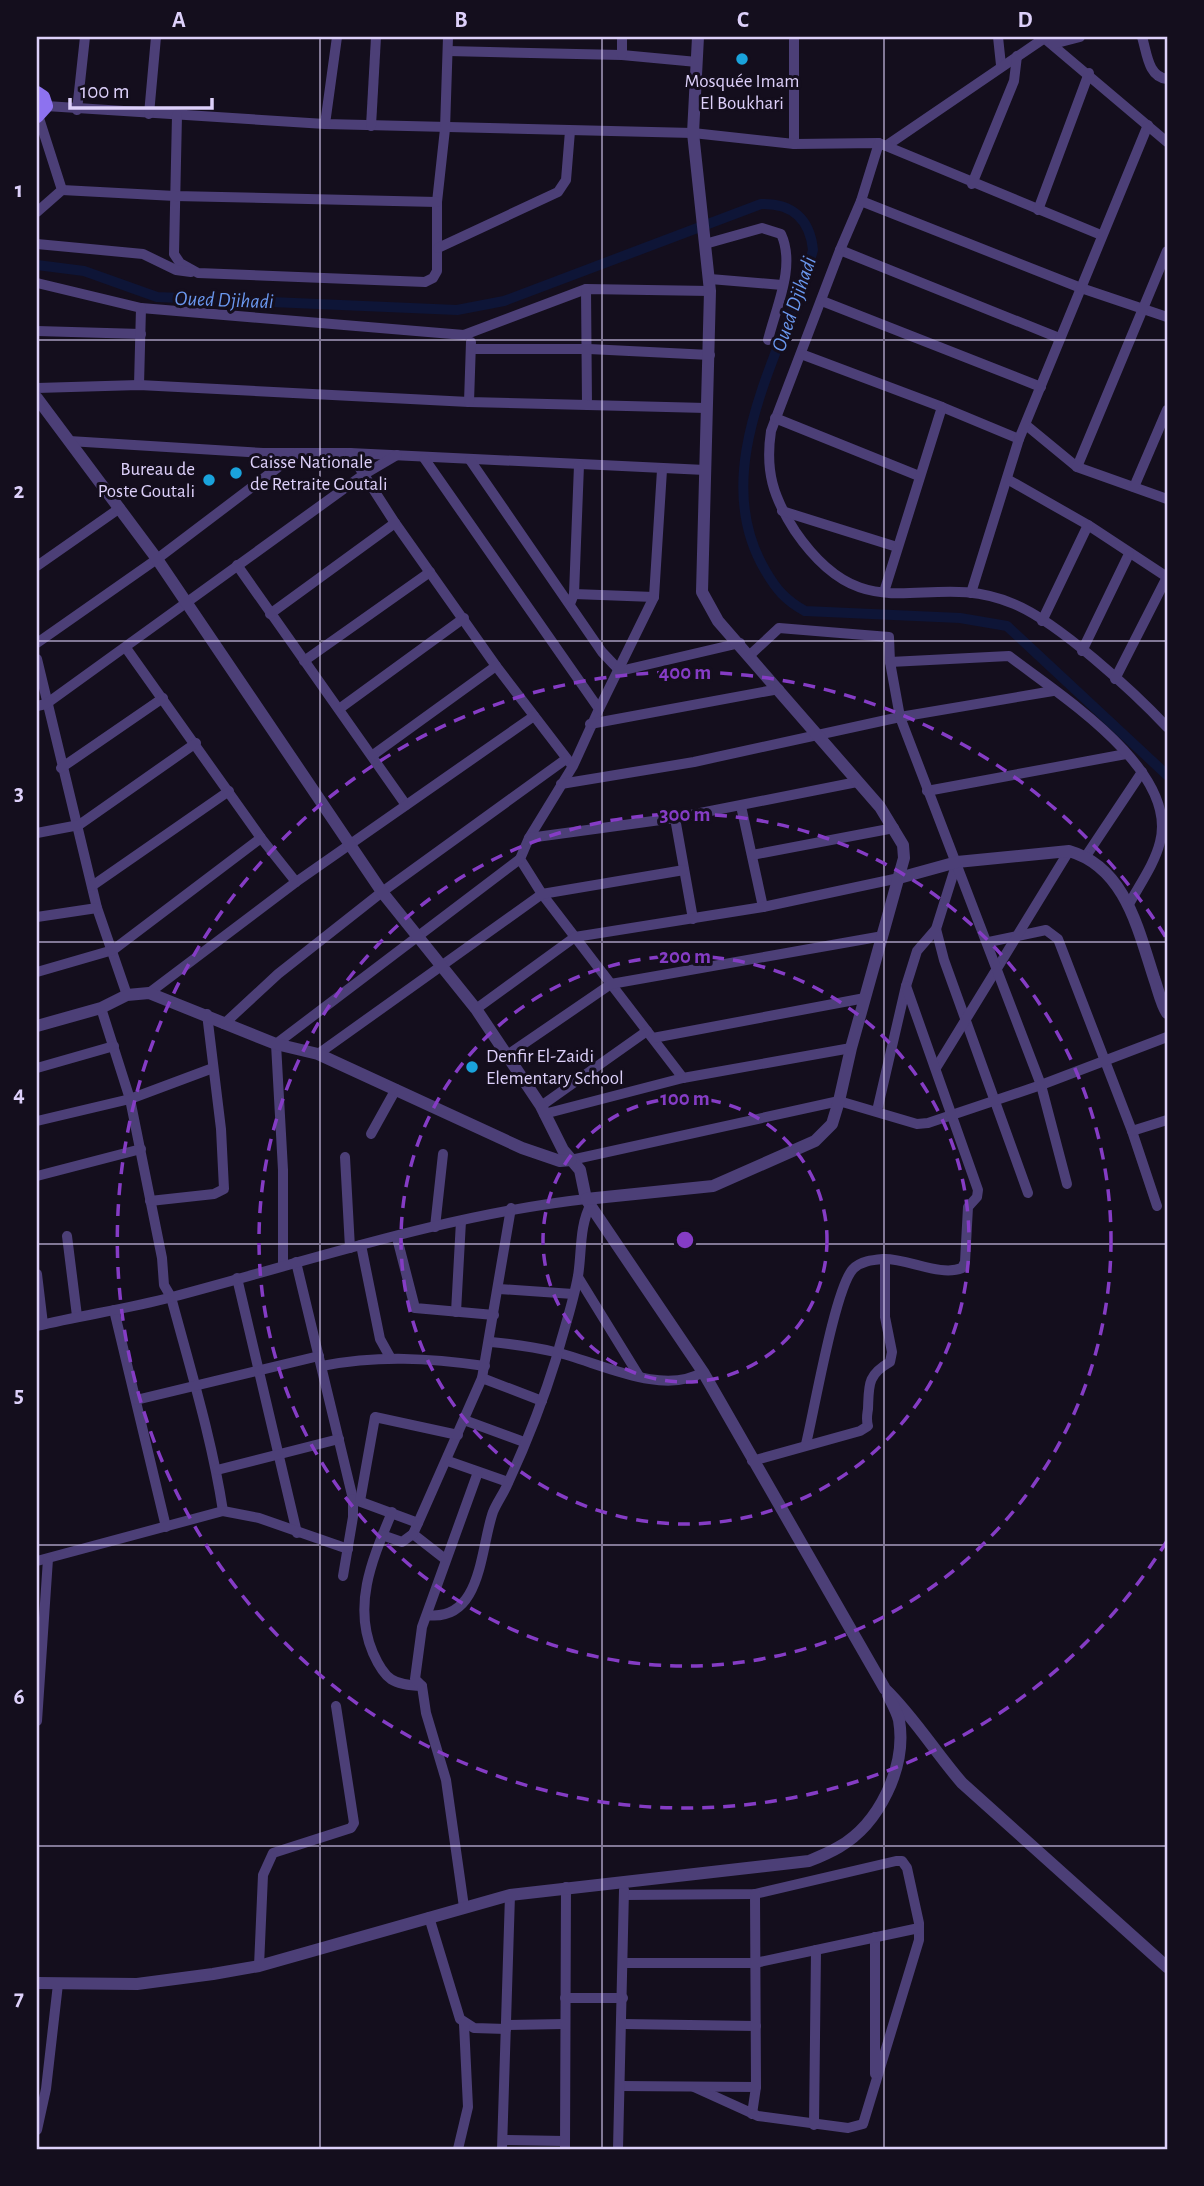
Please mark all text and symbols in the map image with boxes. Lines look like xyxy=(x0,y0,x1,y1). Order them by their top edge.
text: A xyxy=(172,9,186,32)
text: B xyxy=(454,9,468,32)
text: C xyxy=(737,9,749,32)
text: D xyxy=(1017,9,1033,32)
marker: Mosquée Imam El Boukhari xyxy=(734,51,750,67)
scale bar xyxy=(70,66,212,110)
place label: Mosquée Imam El Boukhari xyxy=(685,72,799,113)
text: 100 m xyxy=(80,81,130,102)
text: 1 xyxy=(15,179,23,202)
water label: Oued Djihadi xyxy=(768,253,820,354)
water label: Oued Djihadi xyxy=(174,288,274,312)
place label: Caisse Nationale de Retraite Goutali xyxy=(250,453,388,494)
place label: Bureau de Poste Goutali xyxy=(98,460,195,501)
marker: Caisse Nationale de Retraite Goutali xyxy=(228,465,244,481)
marker: Bureau de Poste Goutali xyxy=(201,472,217,488)
text: 2 xyxy=(14,480,25,503)
text: 400 m xyxy=(659,662,711,683)
text: 3 xyxy=(14,782,24,805)
text: 300 m xyxy=(659,804,711,825)
text: 200 m xyxy=(659,946,711,967)
place label: Denfir El-Zaidi Elementary School xyxy=(486,1047,624,1088)
marker: Denfir El-Zaidi Elementary School xyxy=(464,1059,480,1075)
text: 4 xyxy=(13,1083,25,1106)
text: 100 m xyxy=(660,1088,710,1109)
centre of rings xyxy=(673,1228,697,1252)
text: 5 xyxy=(14,1384,24,1407)
text: 6 xyxy=(13,1686,25,1709)
text: 7 xyxy=(14,1987,24,2010)

